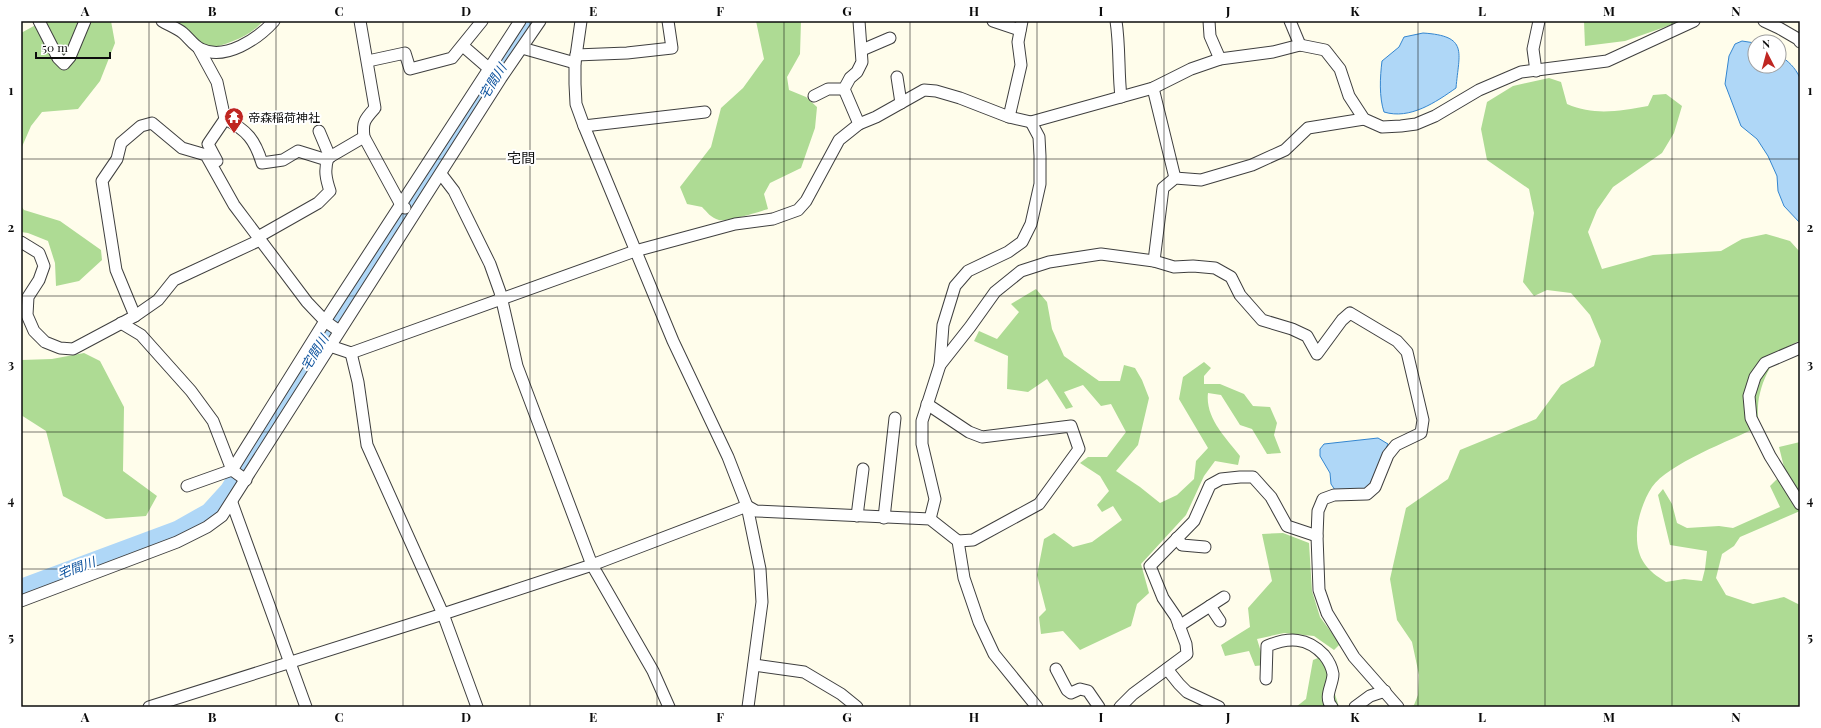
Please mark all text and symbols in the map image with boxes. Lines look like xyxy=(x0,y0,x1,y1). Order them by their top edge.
text: A xyxy=(80,2,90,19)
text: B xyxy=(208,2,217,19)
text: C xyxy=(334,2,344,19)
text: D xyxy=(461,2,471,19)
text: E xyxy=(589,2,597,19)
text: F xyxy=(716,2,724,19)
text: G xyxy=(842,2,852,19)
text: H xyxy=(969,2,979,19)
text: I xyxy=(1099,2,1104,19)
text: J xyxy=(1225,2,1231,19)
text: K xyxy=(1350,2,1360,19)
text: L xyxy=(1478,2,1486,19)
text: M xyxy=(1603,2,1615,19)
text: N xyxy=(1731,2,1741,19)
scale bar xyxy=(36,34,110,60)
north arrow xyxy=(1747,34,1787,74)
text: N xyxy=(1761,36,1771,51)
text: 50 m xyxy=(42,39,68,55)
water label: 宅間川 xyxy=(474,58,511,102)
text: 1 xyxy=(9,81,14,98)
text: 1 xyxy=(1808,81,1813,98)
temple icon: 帝森稲荷神社 xyxy=(223,106,245,134)
place label: 帝森稲荷神社 xyxy=(248,109,320,125)
district label: 宅間 xyxy=(507,148,535,167)
text: 2 xyxy=(8,218,15,235)
text: 2 xyxy=(1807,218,1814,235)
water label: 宅間川 xyxy=(296,329,333,373)
text: 3 xyxy=(8,355,14,372)
text: 3 xyxy=(1807,355,1813,372)
text: 4 xyxy=(8,491,15,508)
text: 4 xyxy=(1807,491,1814,508)
water label: 宅間川 xyxy=(55,552,99,582)
text: 5 xyxy=(8,628,14,645)
text: 5 xyxy=(1807,628,1813,645)
text: A xyxy=(80,708,90,725)
text: B xyxy=(208,708,217,725)
text: C xyxy=(334,708,344,725)
text: D xyxy=(461,708,471,725)
text: E xyxy=(589,708,597,725)
text: F xyxy=(716,708,724,725)
text: G xyxy=(842,708,852,725)
text: H xyxy=(969,708,979,725)
text: I xyxy=(1099,708,1104,725)
text: J xyxy=(1225,708,1231,725)
text: K xyxy=(1350,708,1360,725)
text: L xyxy=(1478,708,1486,725)
text: M xyxy=(1603,708,1615,725)
text: N xyxy=(1731,708,1741,725)

